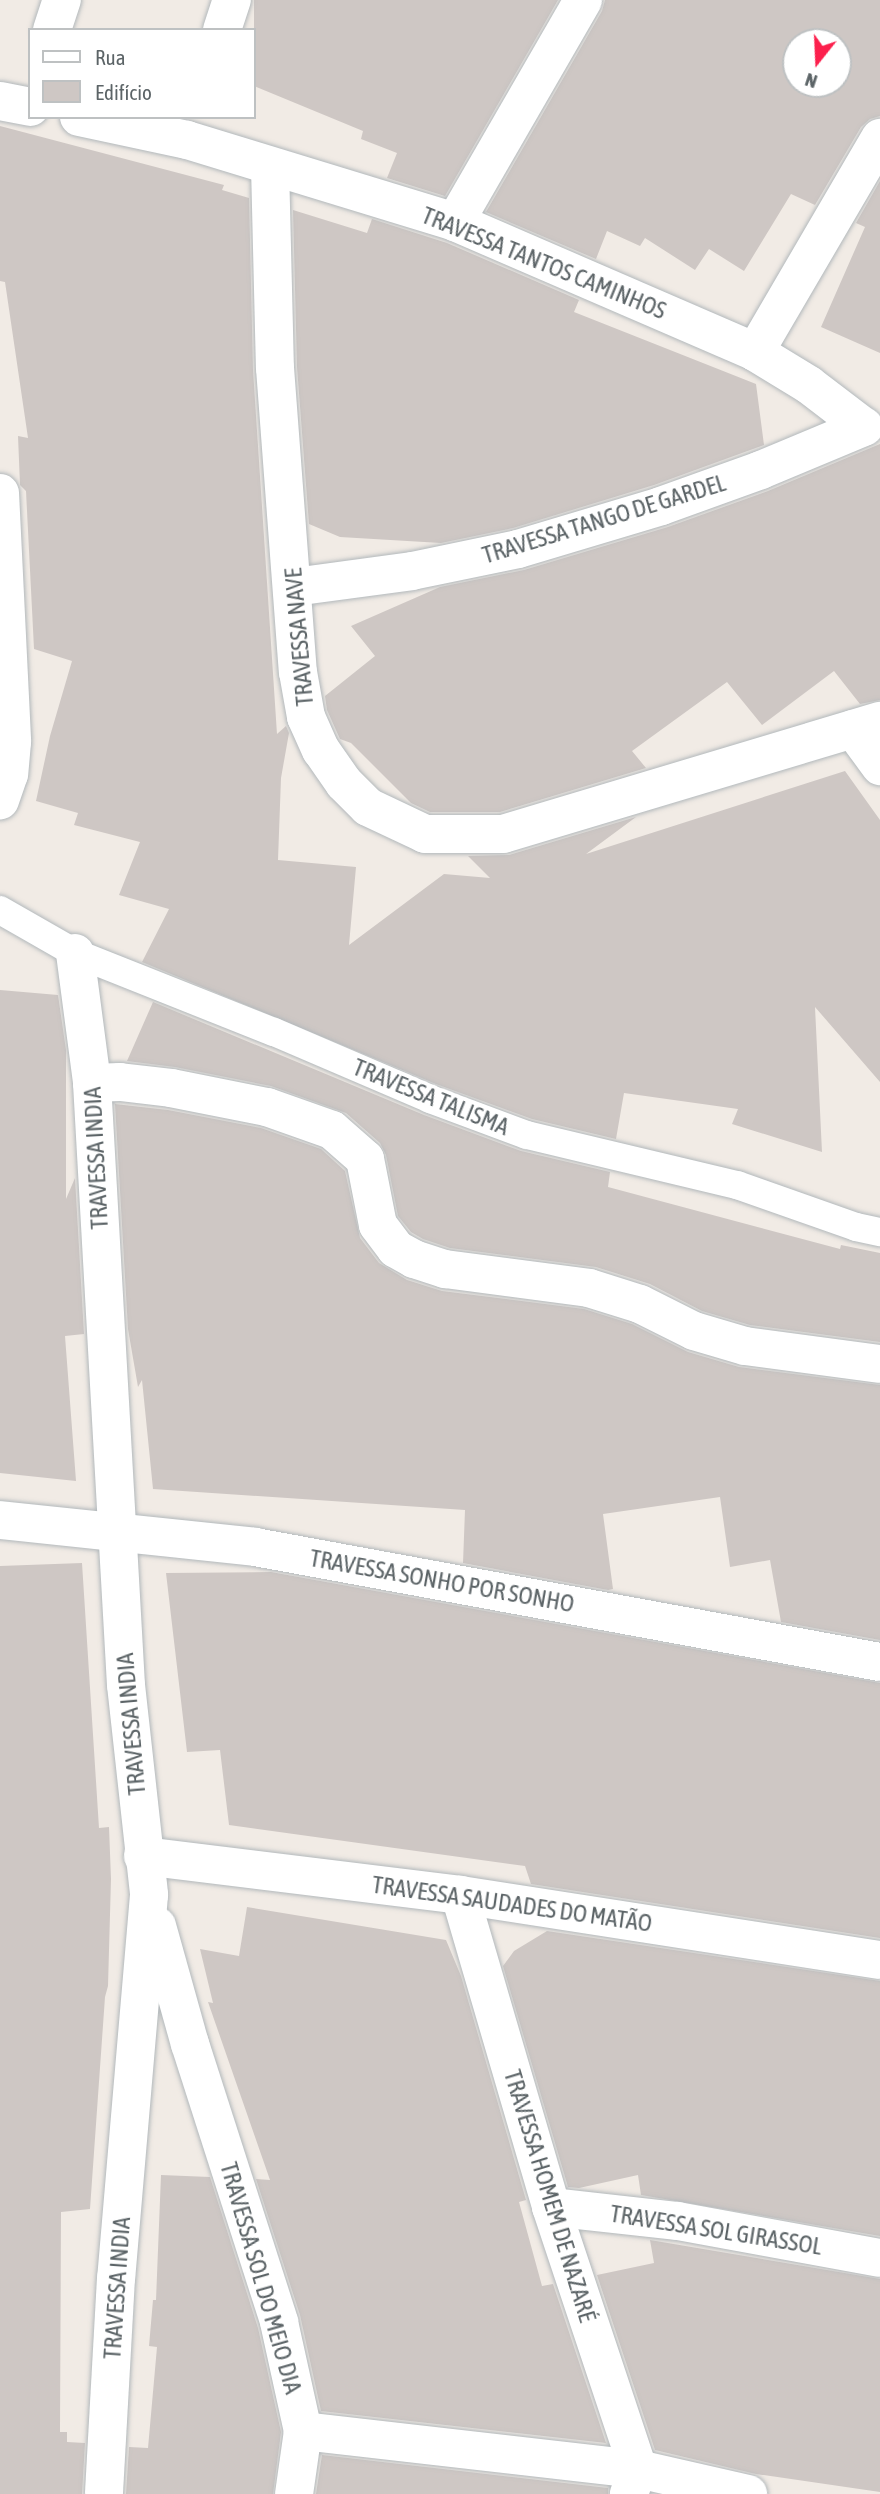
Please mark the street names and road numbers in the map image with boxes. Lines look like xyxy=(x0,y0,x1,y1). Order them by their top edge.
street label: TRAVESSA TANTOS CAMINHOS xyxy=(418,201,670,325)
street label: TRAVESSA TANGO DE GARDEL xyxy=(479,468,729,570)
street label: TRAVESSA NAVE xyxy=(279,567,319,707)
street label: TRAVESSA TALISMA xyxy=(349,1053,513,1141)
street label: TRAVESSA INDIA xyxy=(78,1086,114,1230)
street label: TRAVESSA SONHO POR SONHO xyxy=(308,1544,576,1618)
street label: TRAVESSA INDIA xyxy=(110,1652,152,1796)
street label: TRAVESSA SAUDADES DO MATÃO xyxy=(370,1870,654,1938)
street label: TRAVESSA HOMEM DE NAZARÉ xyxy=(498,2066,602,2326)
street label: TRAVESSA SOL DO MEIO DIA xyxy=(214,2159,308,2397)
street label: TRAVESSA SOL GIRASSOL xyxy=(608,2199,824,2261)
street label: TRAVESSA INDIA xyxy=(98,2216,136,2360)

